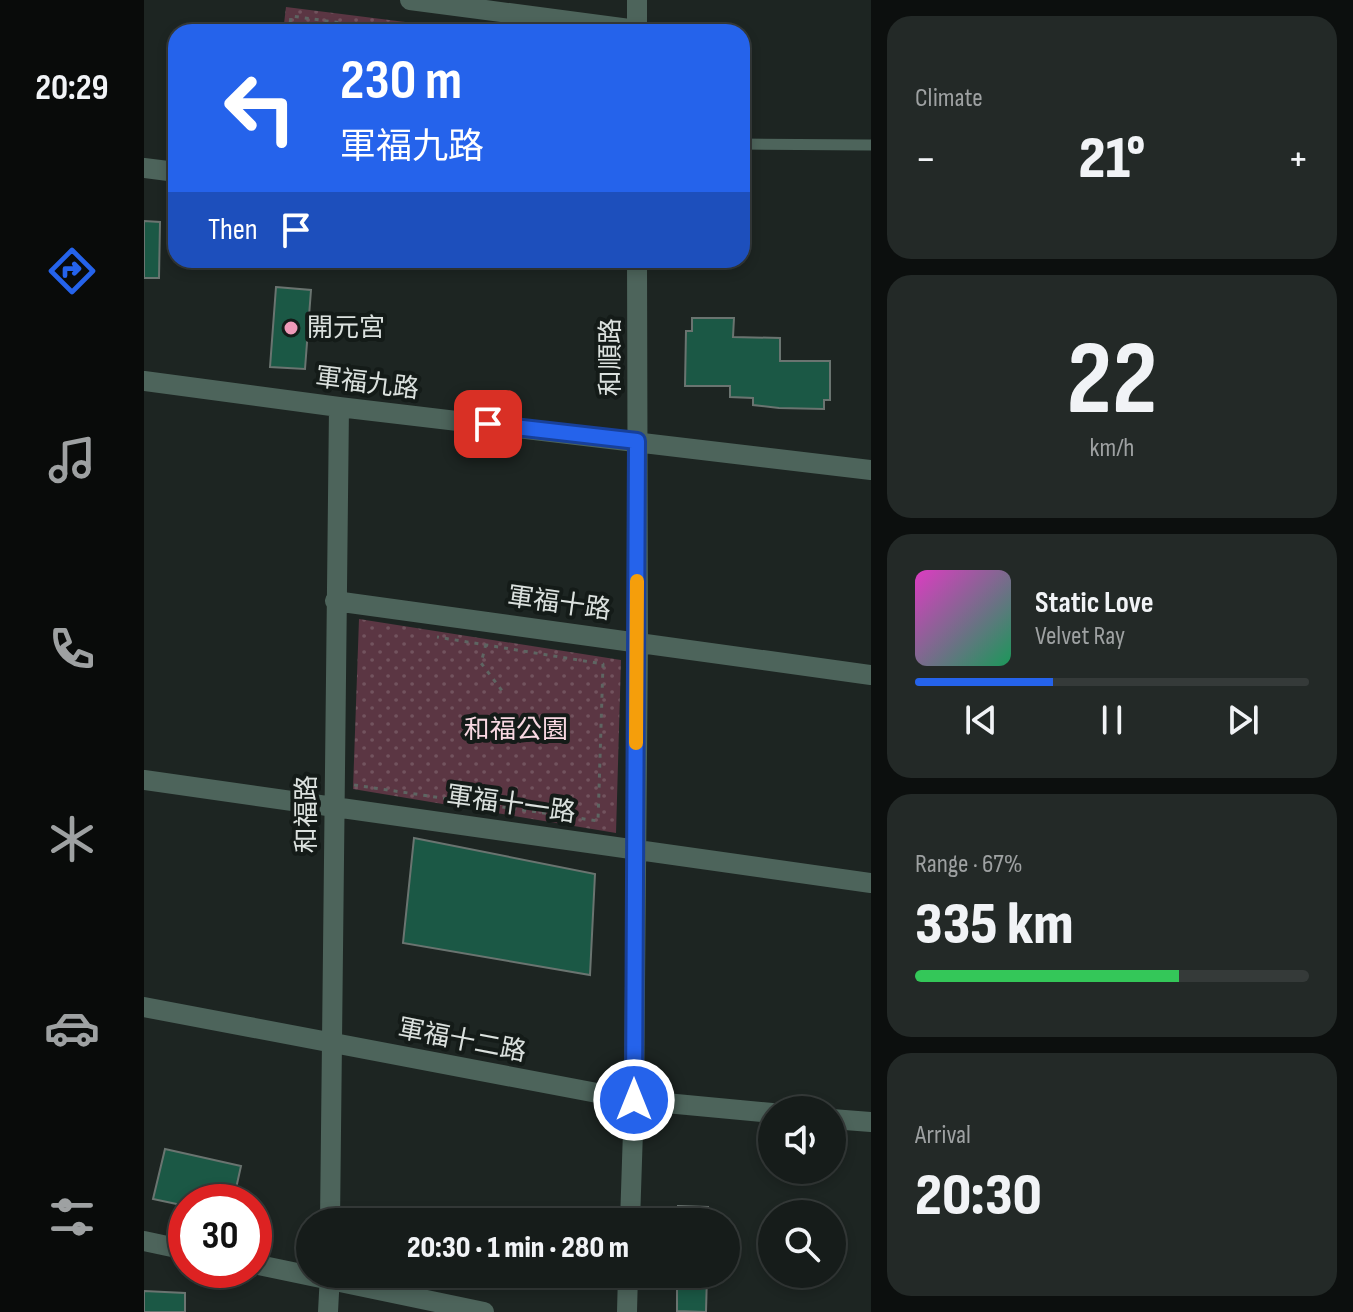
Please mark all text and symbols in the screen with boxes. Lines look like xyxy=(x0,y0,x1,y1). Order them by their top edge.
text: 230 m xyxy=(340,48,462,115)
icon: left xyxy=(208,56,312,160)
text: 20:29 xyxy=(35,67,109,110)
text: Climate xyxy=(915,83,983,114)
text: 21° xyxy=(1079,123,1145,195)
text: 軍福九路 xyxy=(340,126,484,169)
text: − xyxy=(915,133,937,186)
text: + xyxy=(1287,133,1309,186)
icon: arrive xyxy=(274,208,318,252)
text: Then xyxy=(208,212,258,248)
icon: directions xyxy=(44,243,100,299)
place label: 開元宮 xyxy=(307,313,385,344)
street label: 和順路 xyxy=(596,318,627,396)
text: 22 xyxy=(1066,318,1158,443)
marker: 開元宮 xyxy=(282,319,300,337)
street label: 軍福九路 xyxy=(313,362,421,406)
pin xyxy=(454,390,522,458)
icon: arrive xyxy=(466,402,510,446)
icon: music xyxy=(44,432,100,488)
text: km/h xyxy=(1090,433,1134,464)
street label: 軍福十路 xyxy=(505,581,613,627)
text: Static Love xyxy=(1035,585,1154,621)
icon: phone xyxy=(44,621,100,677)
text: Velvet Ray xyxy=(1035,621,1125,652)
icon: previous xyxy=(959,698,1003,742)
icon: pause xyxy=(1090,698,1134,742)
icon: next xyxy=(1221,698,1265,742)
park label: 和福公園 xyxy=(464,715,568,746)
street label: 和福路 xyxy=(292,775,323,853)
street label: 軍福十一路 xyxy=(444,781,578,829)
icon: climate xyxy=(44,811,100,867)
text: Range · 67% xyxy=(915,849,1023,880)
text: 335 km xyxy=(915,889,1074,961)
icon: car xyxy=(44,1000,100,1056)
street label: 軍福十二路 xyxy=(395,1013,529,1069)
position arrow xyxy=(592,1058,676,1142)
map controls xyxy=(758,1096,846,1288)
button: sound xyxy=(758,1096,846,1184)
text: Arrival xyxy=(915,1120,971,1151)
text: 20:30 xyxy=(915,1160,1042,1232)
speed limit sign: 30 xyxy=(168,1184,272,1288)
icon: filters xyxy=(44,1189,100,1245)
button: search xyxy=(758,1200,846,1288)
text: 20:30 · 1 min · 280 m xyxy=(407,1230,629,1266)

